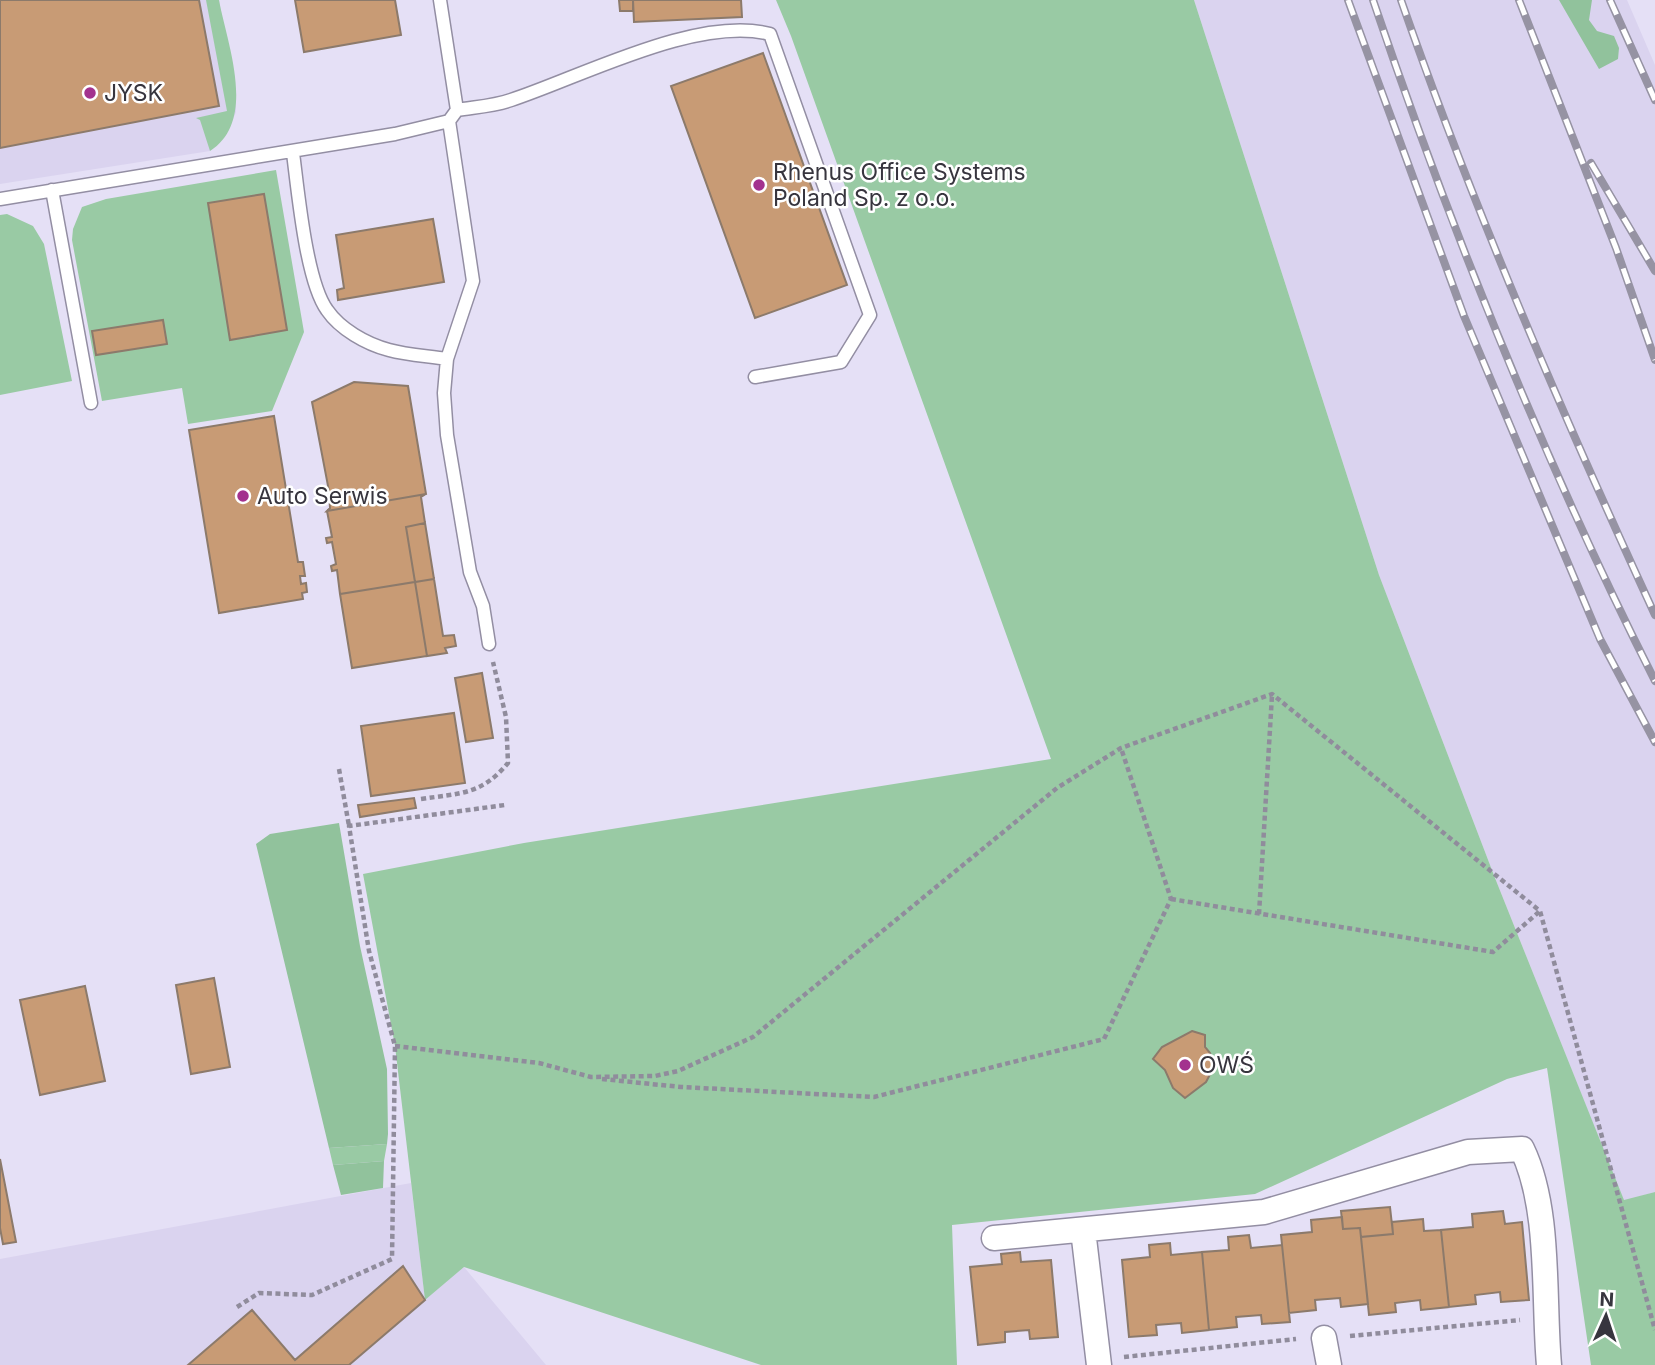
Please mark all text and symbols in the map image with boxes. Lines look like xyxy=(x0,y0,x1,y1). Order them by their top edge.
place label: JYSK xyxy=(104,79,163,107)
marker: JYSK xyxy=(82,85,98,101)
place label: Rhenus Office Systems Poland Sp. z o.o. xyxy=(773,158,1026,212)
marker: Rhenus Office Systems Poland Sp. z o.o. xyxy=(751,177,767,193)
place label: Auto Serwis xyxy=(257,482,388,510)
marker: Auto Serwis xyxy=(235,488,251,504)
place label: OWŚ xyxy=(1199,1051,1254,1079)
marker: OWŚ xyxy=(1177,1057,1193,1073)
north arrow xyxy=(1571,1281,1641,1351)
text: N xyxy=(1599,1288,1615,1311)

